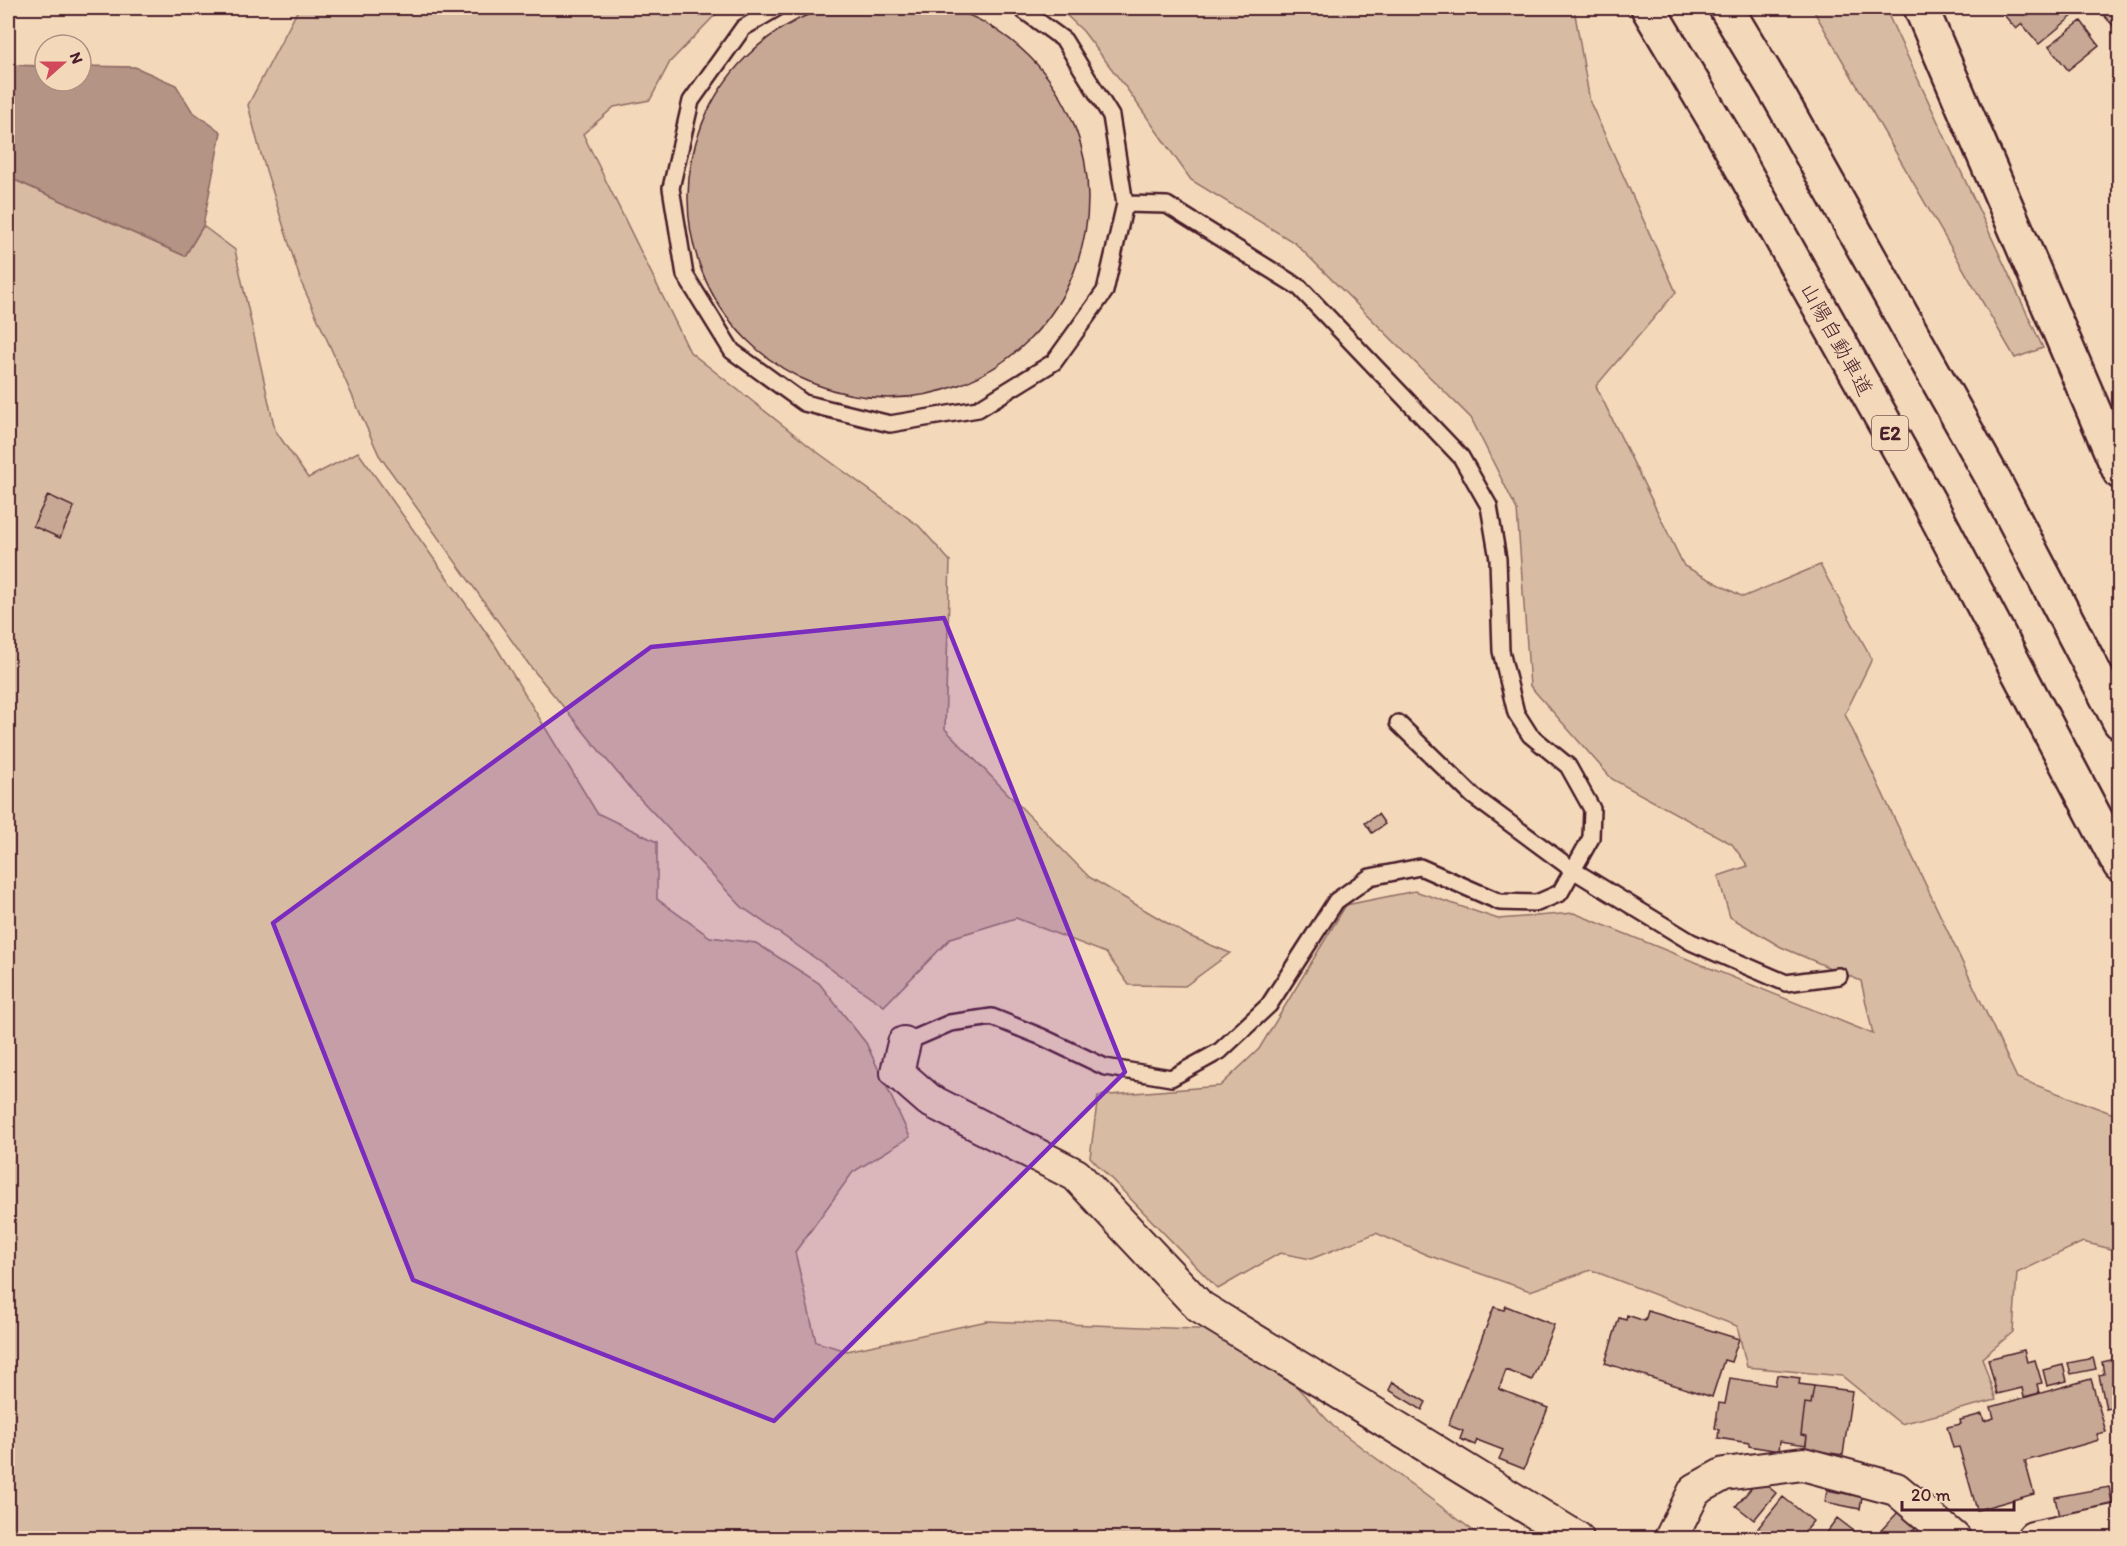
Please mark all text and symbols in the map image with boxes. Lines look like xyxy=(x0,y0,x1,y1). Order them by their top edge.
north arrow xyxy=(33,33,93,93)
text: N xyxy=(66,49,87,66)
street label: 山陽自動車道 xyxy=(1796,278,1878,400)
road number: E2 xyxy=(1872,416,1908,450)
scale bar xyxy=(1902,1474,2014,1512)
text: 20 m xyxy=(1911,1484,1951,1506)

